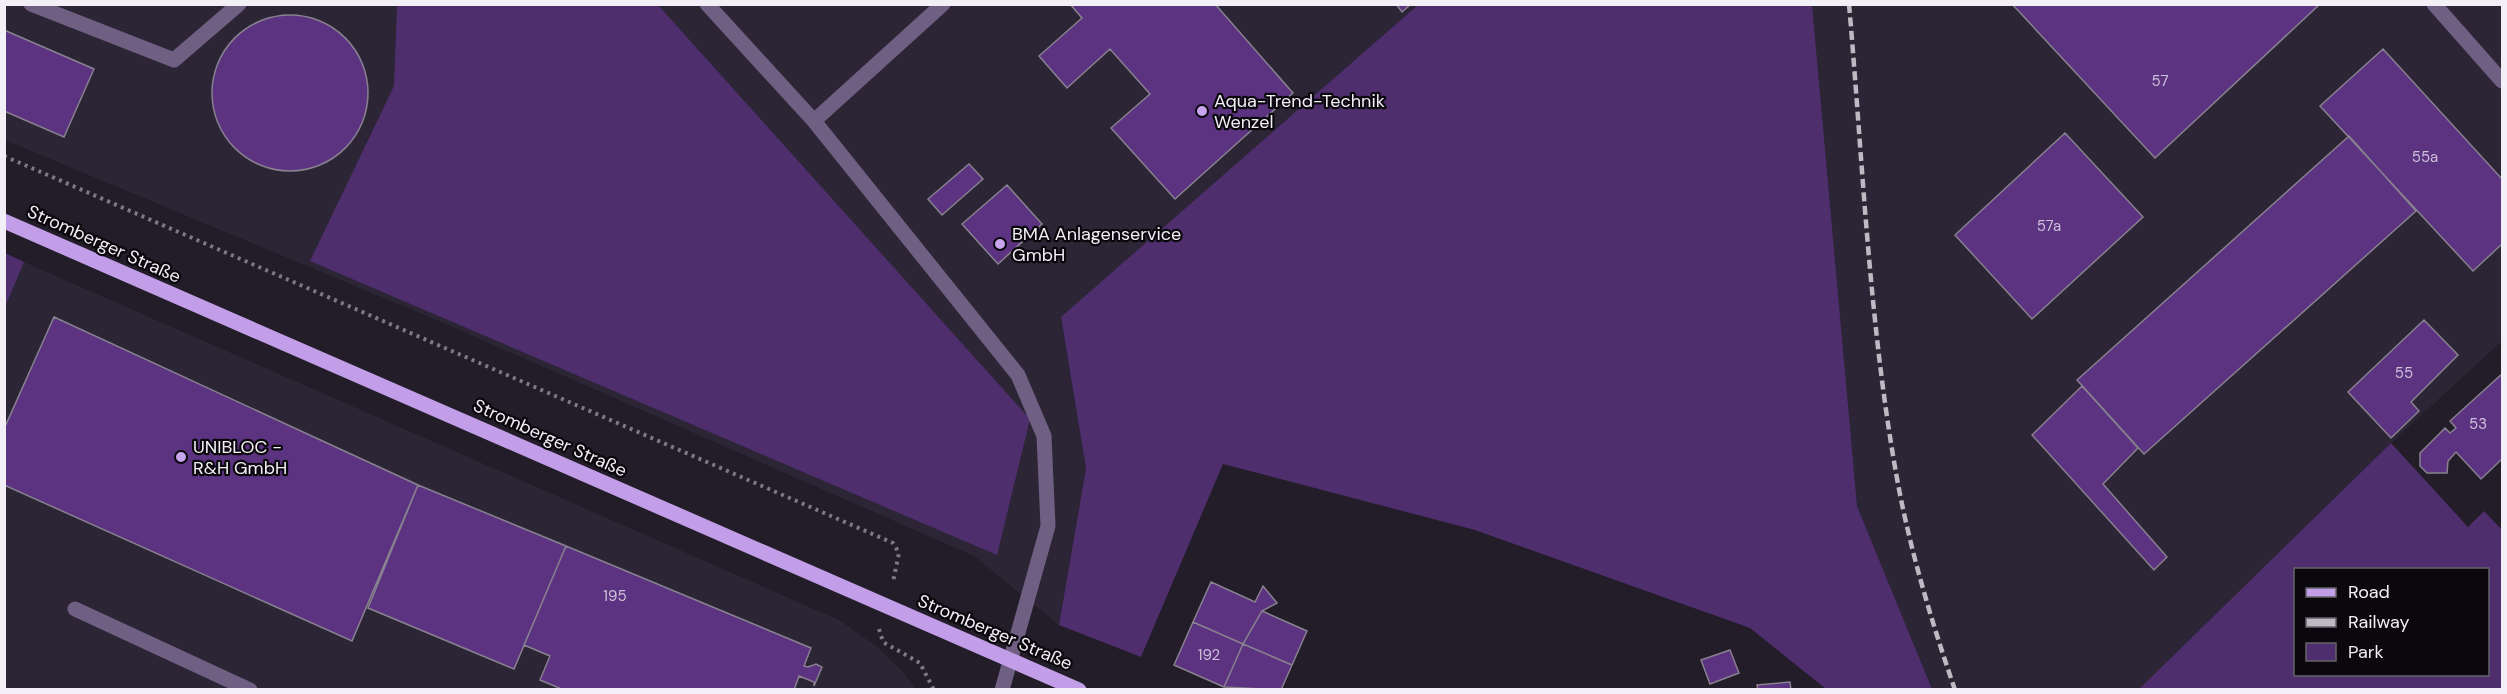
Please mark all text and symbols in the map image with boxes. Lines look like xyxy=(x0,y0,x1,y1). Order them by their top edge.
house number: 57 xyxy=(2152,71,2168,91)
place label: Aqua-Trend-Technik Wenzel xyxy=(1214,89,1385,134)
marker: Aqua-Trend-Technik Wenzel xyxy=(1195,104,1209,118)
house number: 55a xyxy=(2412,147,2438,167)
street label: Stromberger Straße xyxy=(23,199,185,289)
house number: 57a xyxy=(2037,216,2061,236)
place label: BMA Anlagenservice GmbH xyxy=(1012,222,1181,267)
marker: BMA Anlagenservice GmbH xyxy=(993,237,1007,251)
house number: 55 xyxy=(2395,363,2413,383)
street label: Stromberger Straße xyxy=(469,393,631,483)
house number: 53 xyxy=(2469,414,2487,434)
place label: UNIBLOC - R&H GmbH xyxy=(193,435,287,480)
marker: UNIBLOC - R&H GmbH xyxy=(174,450,188,464)
legend xyxy=(2294,568,2489,676)
text: Road xyxy=(2348,580,2390,604)
house number: 195 xyxy=(603,586,627,606)
street label: Stromberger Straße xyxy=(914,589,1076,675)
text: Railway xyxy=(2348,610,2410,634)
text: Park xyxy=(2348,640,2384,664)
house number: 192 xyxy=(1198,645,1220,665)

